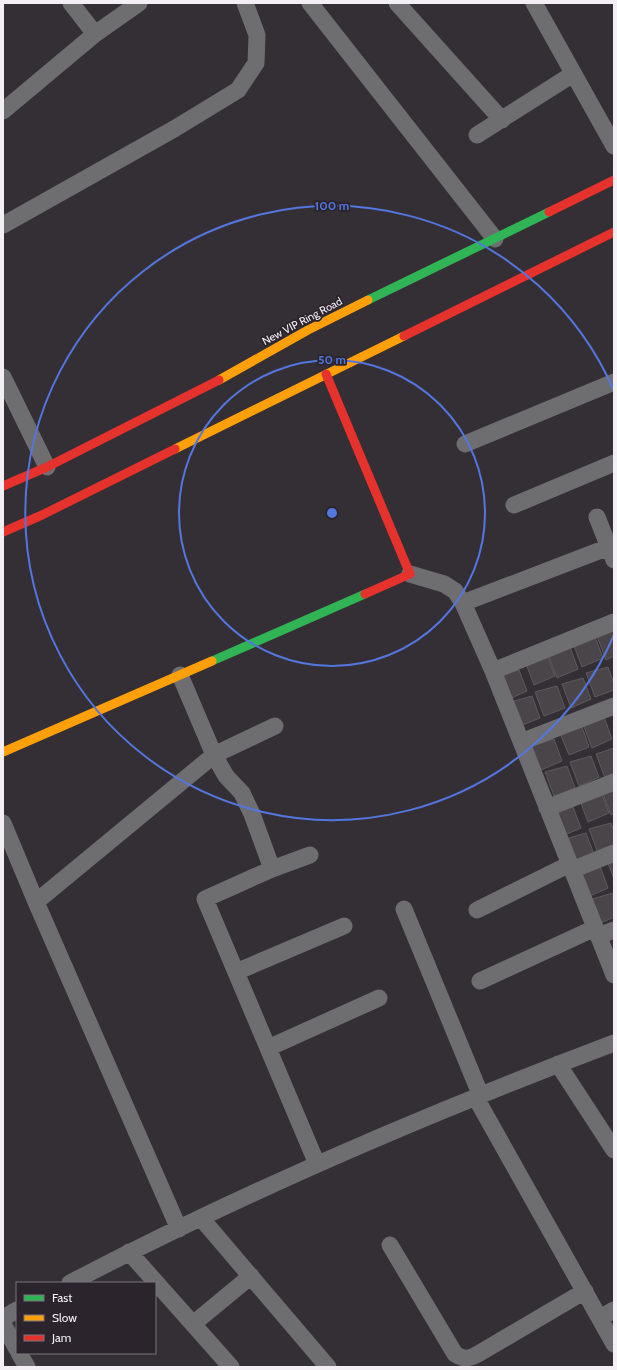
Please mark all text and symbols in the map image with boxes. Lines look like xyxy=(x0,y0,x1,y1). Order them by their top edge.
text: 100 m xyxy=(315,198,349,213)
street label: New VIP Ring Road xyxy=(260,294,344,348)
text: 50 m xyxy=(318,352,346,367)
centre of rings xyxy=(325,506,339,520)
legend xyxy=(16,1282,156,1354)
text: Fast xyxy=(52,1290,72,1305)
text: Slow xyxy=(52,1310,77,1325)
text: Jam xyxy=(51,1330,71,1345)

